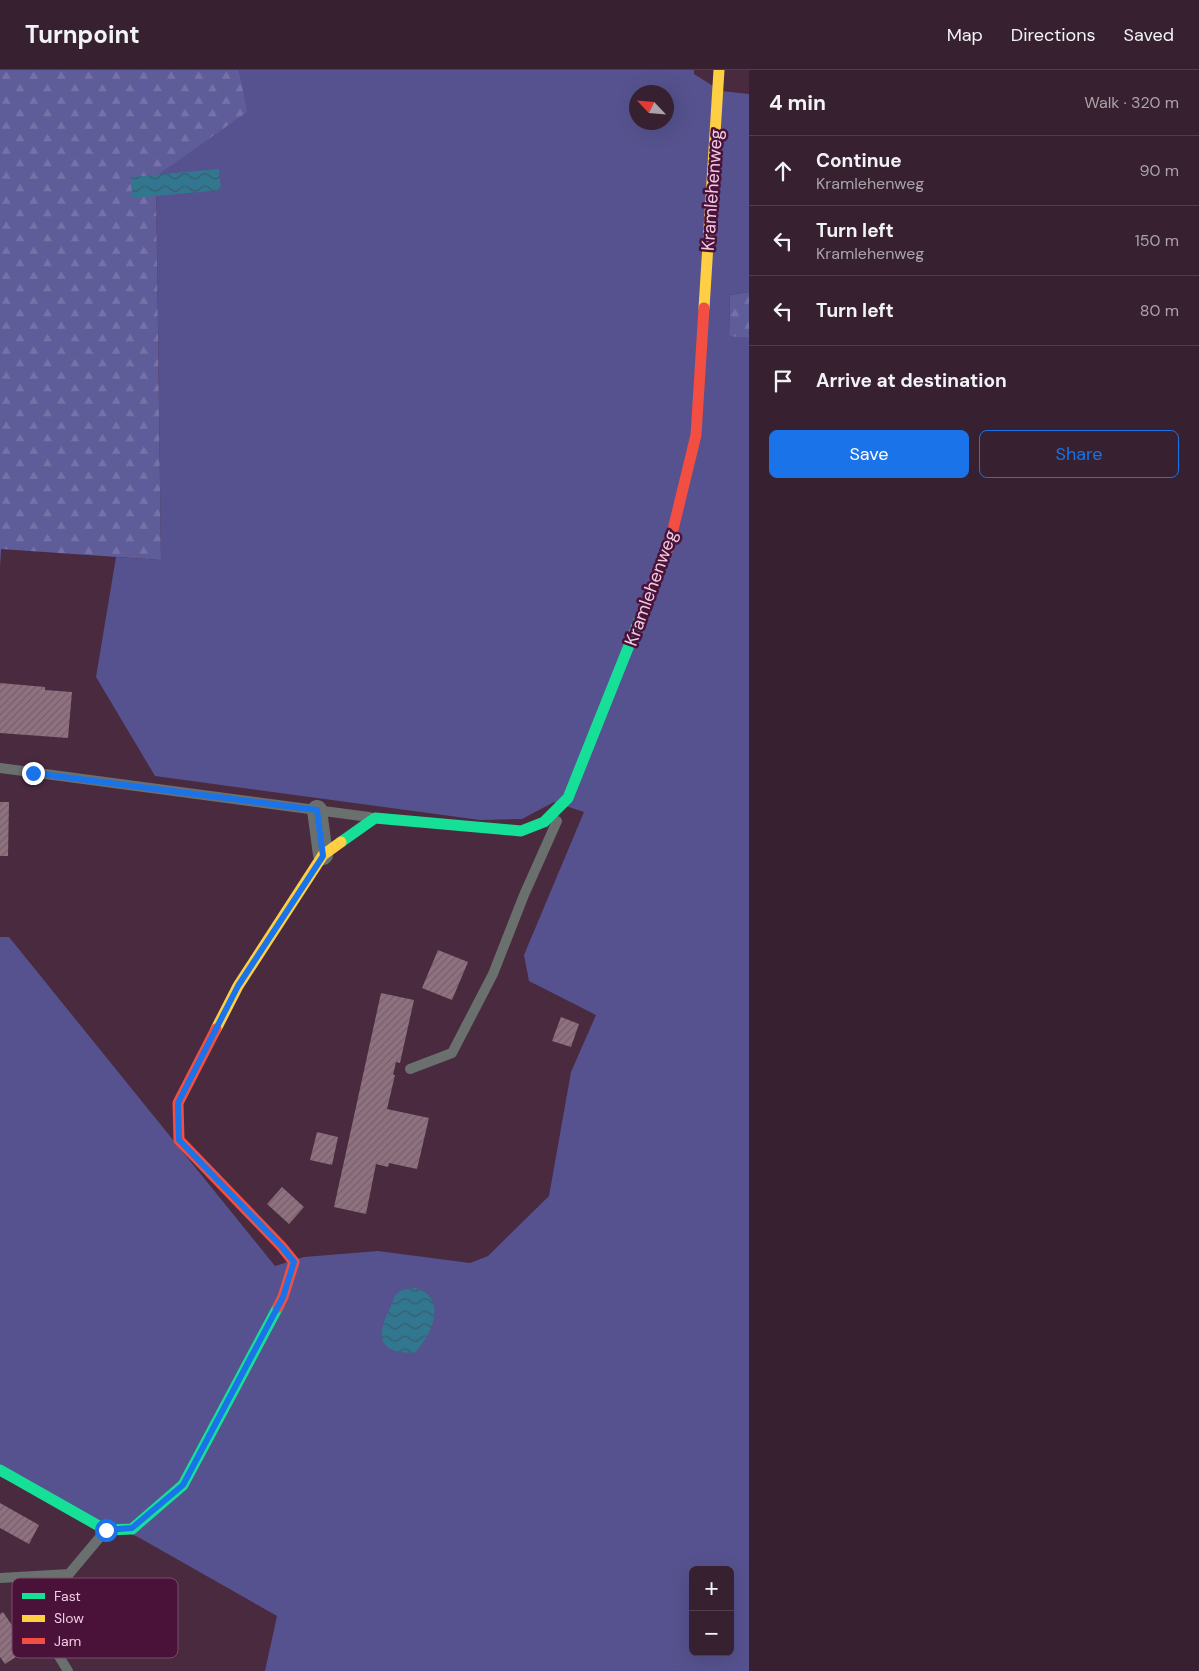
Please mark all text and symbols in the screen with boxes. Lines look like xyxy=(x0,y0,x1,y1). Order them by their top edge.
text: Turnpoint xyxy=(25,19,140,50)
text: Map xyxy=(947,23,983,47)
text: Directions xyxy=(1011,23,1096,47)
text: Saved xyxy=(1124,23,1174,47)
north arrow xyxy=(629,85,674,130)
text: 4 min xyxy=(769,89,826,117)
text: Walk · 320 m xyxy=(1084,92,1179,113)
street label: Kramlehenweg xyxy=(696,128,728,252)
text: Continue xyxy=(816,148,902,173)
icon: ahead xyxy=(769,157,797,185)
text: 90 m xyxy=(1139,160,1179,181)
text: Kramlehenweg xyxy=(816,173,924,194)
text: Turn left xyxy=(816,218,894,243)
icon: left xyxy=(769,227,797,255)
text: 150 m xyxy=(1135,230,1179,251)
text: Kramlehenweg xyxy=(816,243,924,264)
icon: left xyxy=(769,297,797,325)
text: Turn left xyxy=(816,298,894,323)
text: 80 m xyxy=(1140,300,1179,321)
icon: arrive xyxy=(769,367,797,395)
text: Arrive at destination xyxy=(816,368,1007,393)
button: Save xyxy=(769,430,969,478)
button: Share xyxy=(979,430,1179,478)
street label: Kramlehenweg xyxy=(619,527,683,649)
route end xyxy=(22,762,45,785)
route start xyxy=(95,1519,118,1542)
map controls xyxy=(689,1566,734,1656)
button: + xyxy=(689,1566,734,1611)
legend xyxy=(12,1578,178,1658)
text: Fast xyxy=(54,1587,81,1605)
text: Slow xyxy=(54,1609,84,1627)
button: − xyxy=(689,1611,734,1656)
text: Jam xyxy=(54,1632,81,1650)

